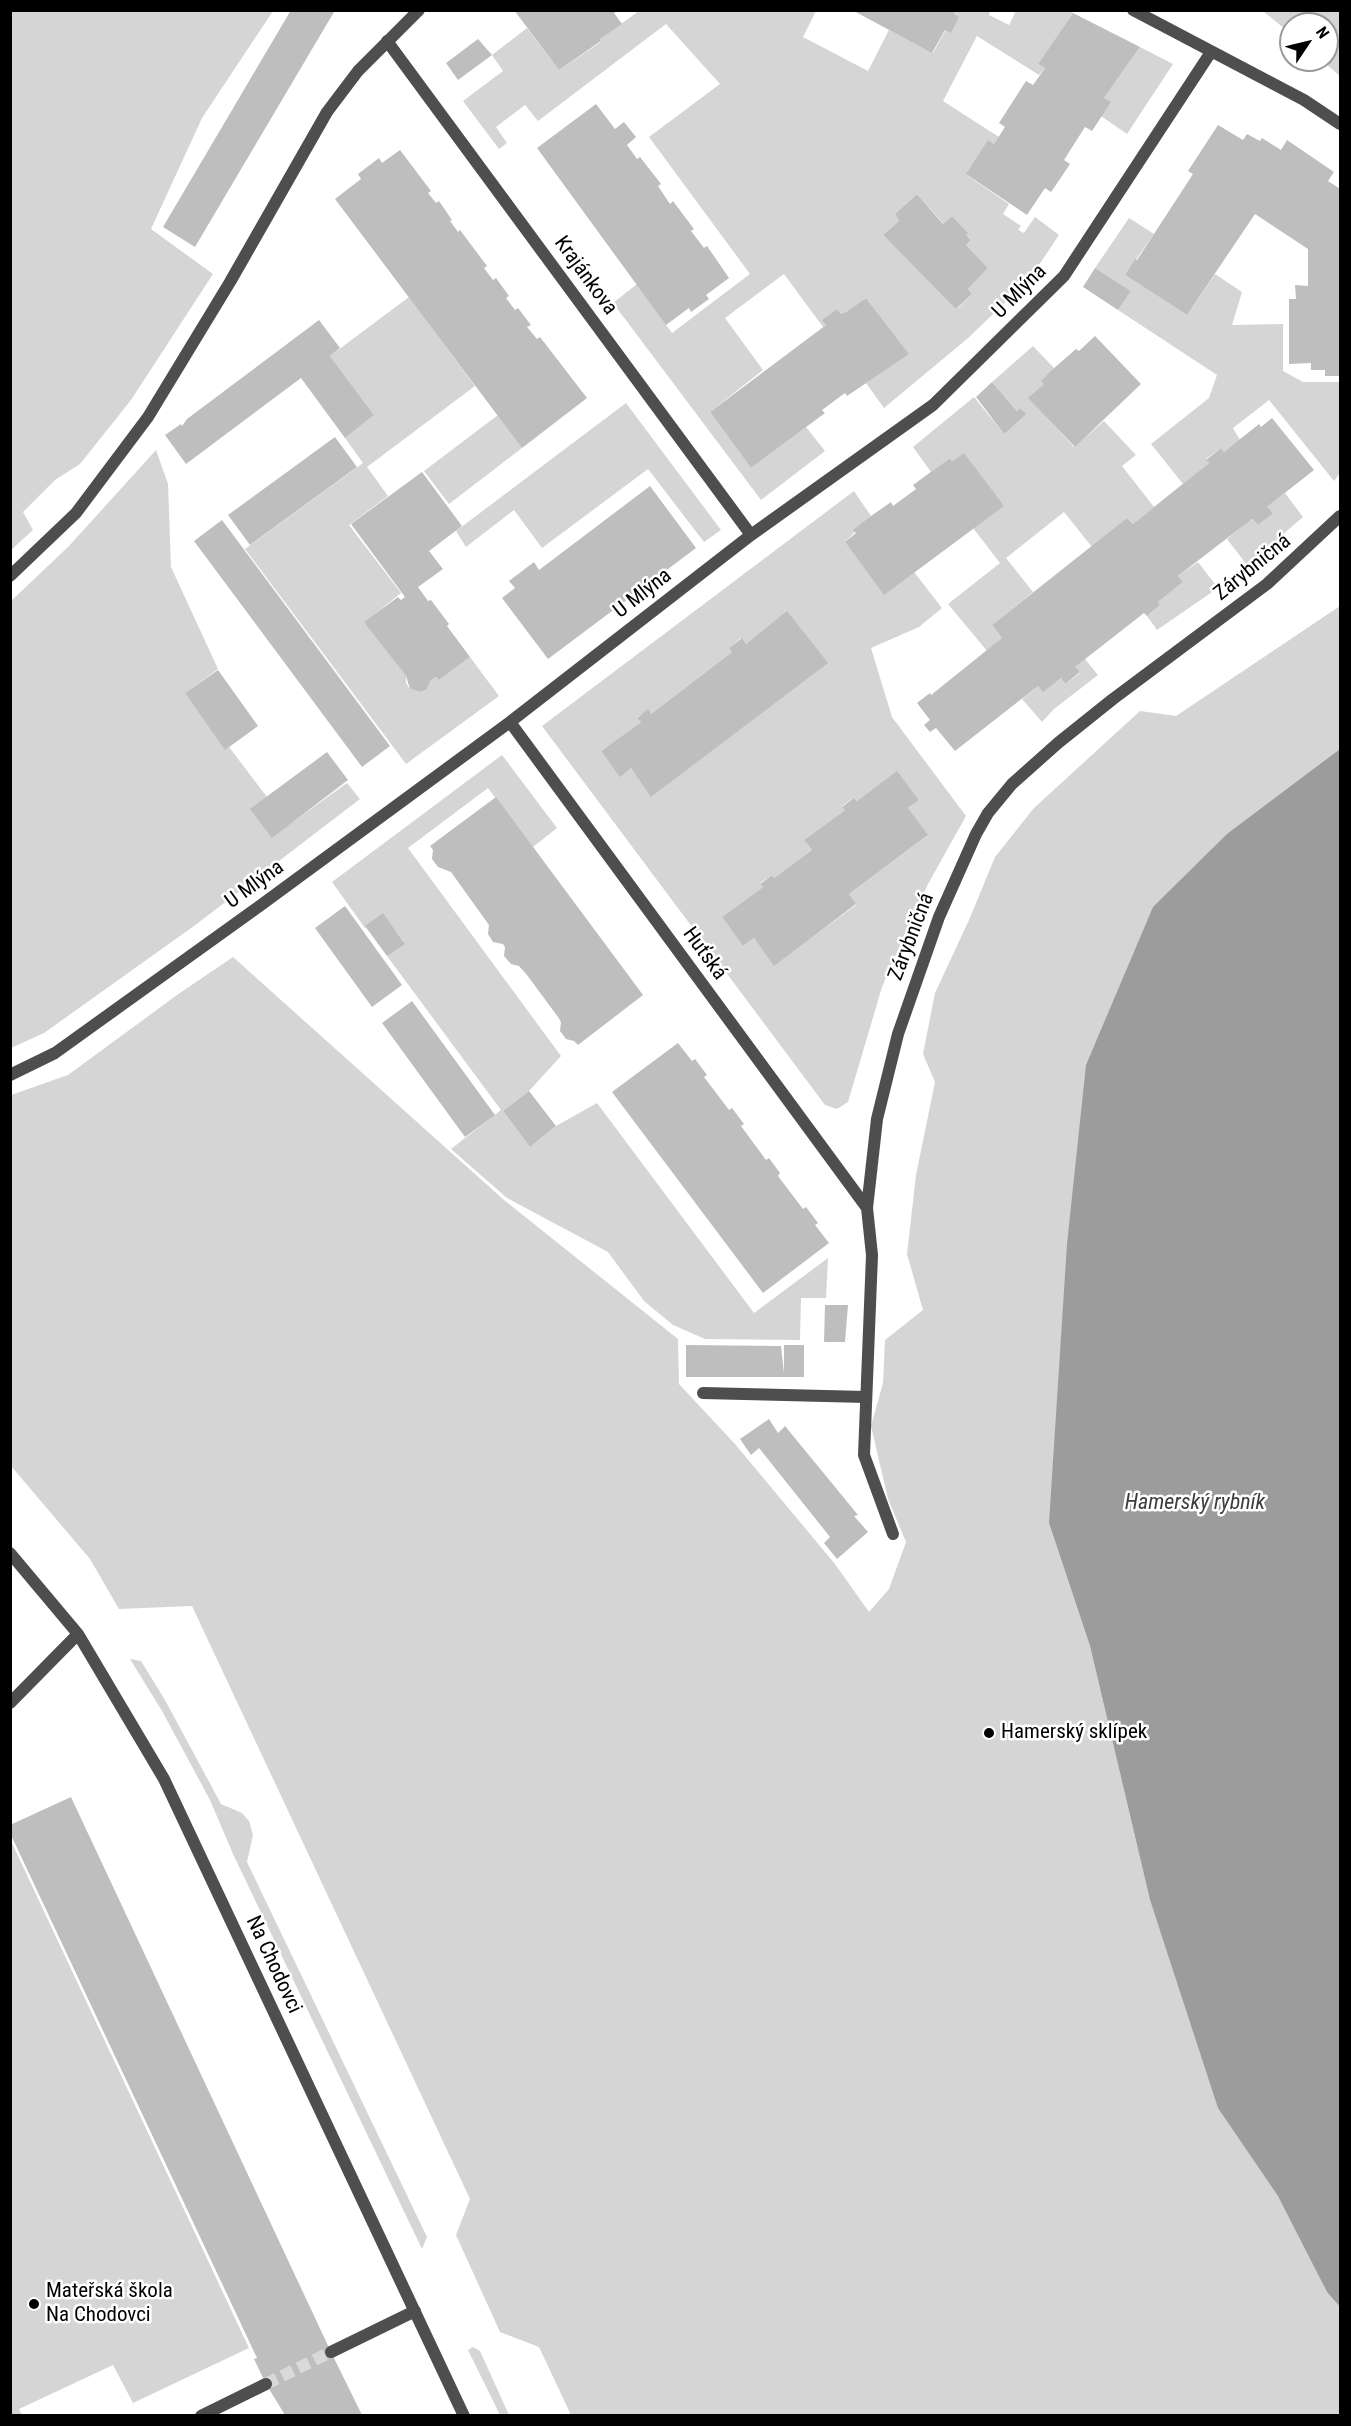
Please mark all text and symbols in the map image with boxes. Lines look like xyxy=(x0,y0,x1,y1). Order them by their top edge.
north arrow xyxy=(1279,12,1339,72)
text: N xyxy=(1312,23,1333,42)
street label: Krajánkova xyxy=(548,232,622,320)
street label: U Mlýna xyxy=(988,260,1052,324)
street label: Zárybničná xyxy=(1209,529,1297,607)
street label: U Mlýna xyxy=(609,564,677,624)
street label: U Mlýna xyxy=(221,855,289,915)
street label: Zárybničná xyxy=(884,890,940,984)
street label: Huťská xyxy=(676,923,732,985)
water label: Hamerský rybník xyxy=(1125,1490,1265,1516)
place label: Hamerský sklípek xyxy=(1001,1720,1147,1746)
marker: Hamerský sklípek xyxy=(982,1726,996,1740)
street label: Na Chodovci xyxy=(239,1912,307,2018)
place label: Mateřská škola Na Chodovci xyxy=(46,2279,173,2329)
marker: Mateřská škola Na Chodovci xyxy=(27,2297,41,2311)

